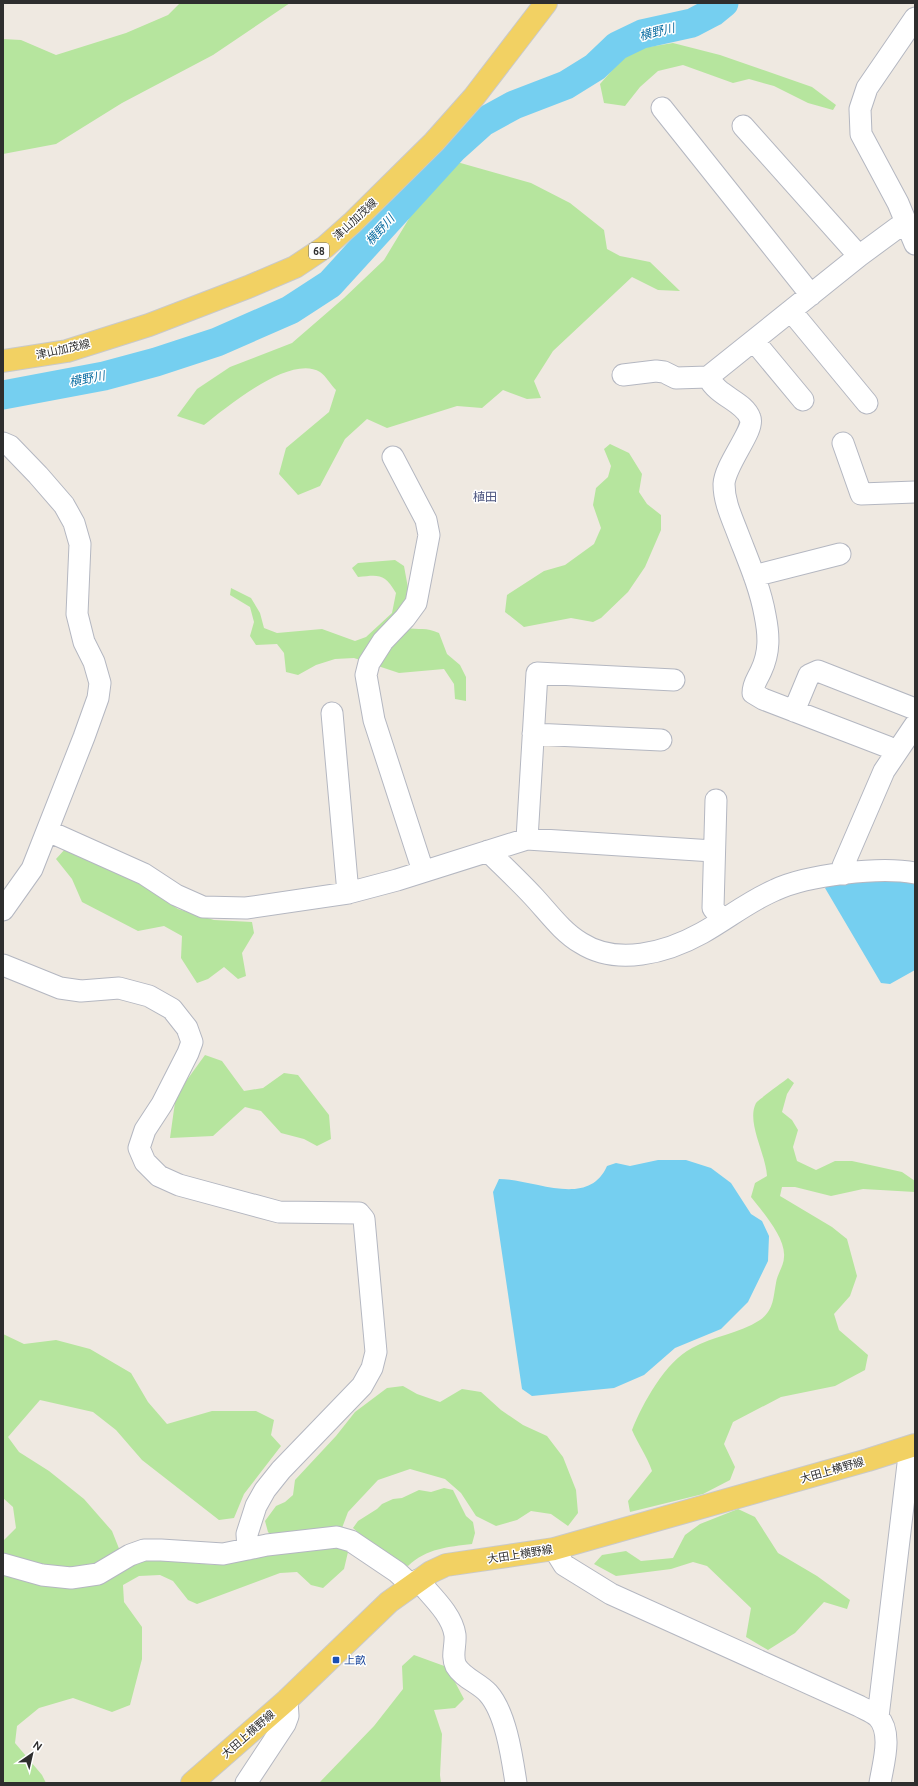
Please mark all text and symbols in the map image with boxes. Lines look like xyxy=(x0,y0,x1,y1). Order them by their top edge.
water label: 横野川 xyxy=(638,20,678,42)
street label: 津山加茂線 xyxy=(331,196,379,242)
water label: 横野川 xyxy=(363,210,398,247)
road number: 68 xyxy=(309,243,329,259)
street label: 津山加茂線 xyxy=(35,337,91,361)
water label: 横野川 xyxy=(68,368,108,388)
district label: 植田 xyxy=(473,490,497,503)
street label: 大田上横野線 xyxy=(799,1455,865,1485)
street label: 大田上横野線 xyxy=(486,1543,554,1565)
place label: 上畝 xyxy=(344,1654,366,1666)
marker: 上畝 xyxy=(331,1655,341,1665)
street label: 大田上横野線 xyxy=(219,1708,277,1760)
north arrow xyxy=(12,1734,52,1774)
text: N xyxy=(31,1738,44,1753)

